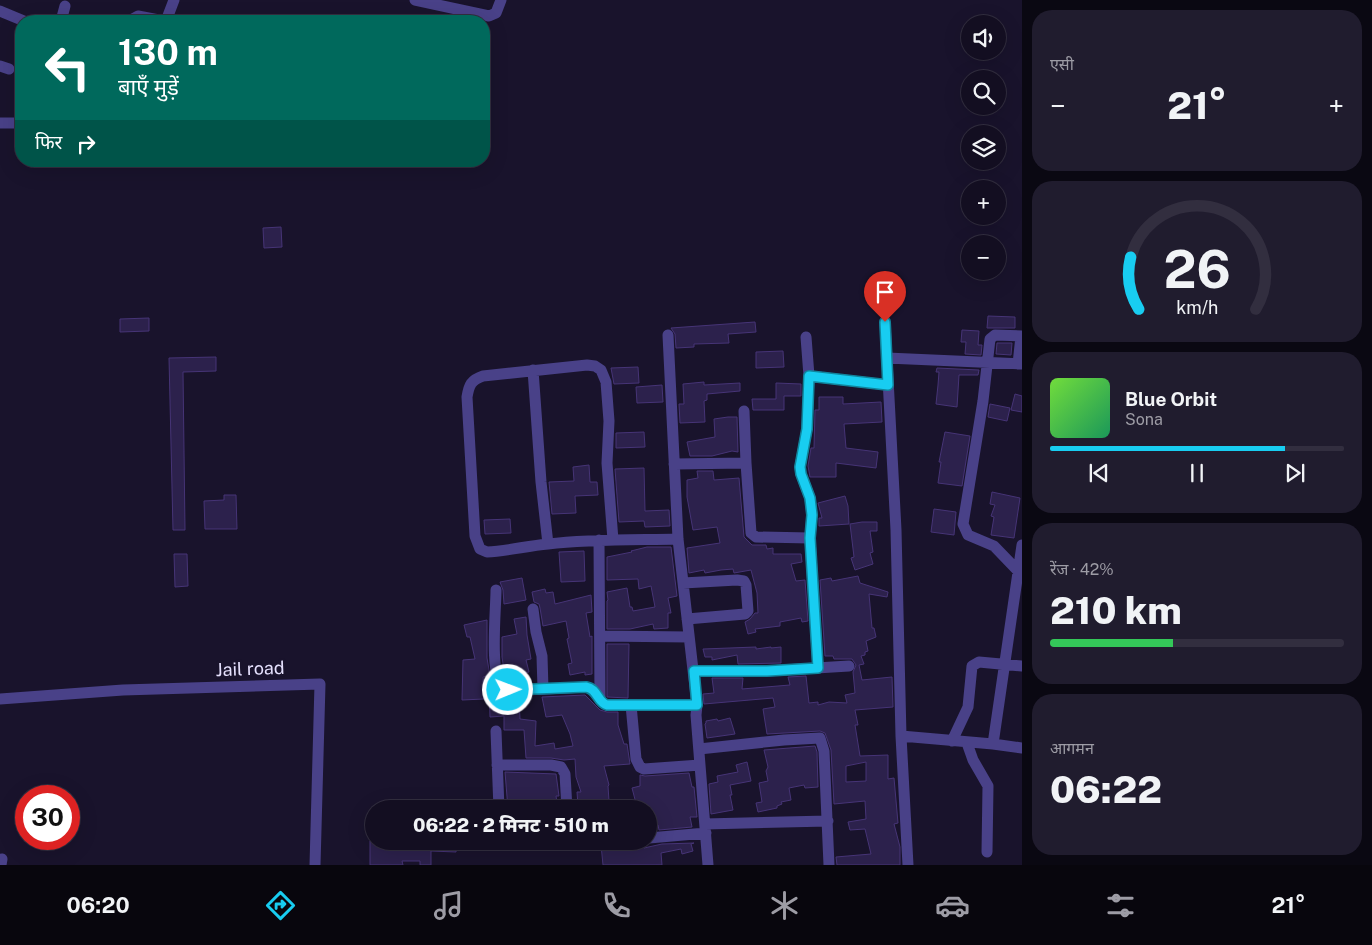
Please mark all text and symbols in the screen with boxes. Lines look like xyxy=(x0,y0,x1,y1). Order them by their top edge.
map controls xyxy=(961,15,1006,280)
button: sound xyxy=(961,15,1006,60)
text: 130 m xyxy=(118,32,218,73)
icon: left xyxy=(35,35,100,100)
text: एसी xyxy=(1050,55,1074,74)
button: search xyxy=(961,70,1006,115)
text: बाएँ मुड़ें xyxy=(118,74,179,100)
text: 21° xyxy=(1167,83,1227,128)
text: − xyxy=(1050,89,1066,122)
text: + xyxy=(1328,89,1344,122)
button: layers xyxy=(961,125,1006,170)
icon: right xyxy=(72,130,100,158)
text: फिर xyxy=(35,131,62,153)
button: + xyxy=(961,180,1006,225)
button: − xyxy=(961,235,1006,280)
text: 26 xyxy=(1163,239,1231,300)
pin xyxy=(864,271,906,322)
icon: arrive xyxy=(871,278,899,306)
text: km/h xyxy=(1176,297,1218,318)
text: Blue Orbit xyxy=(1125,388,1217,410)
text: Sona xyxy=(1125,410,1163,429)
icon: previous xyxy=(1085,459,1113,487)
icon: pause xyxy=(1183,459,1211,487)
icon: next xyxy=(1281,459,1309,487)
text: रेंज · 42% xyxy=(1050,560,1114,579)
text: 210 km xyxy=(1050,588,1182,633)
street label: Jail road xyxy=(215,657,285,680)
position arrow xyxy=(481,663,533,715)
text: आगमन xyxy=(1050,739,1094,758)
text: 06:22 xyxy=(1050,767,1162,812)
speed limit sign: 30 xyxy=(15,785,80,850)
text: 06:22 · 2 मिनट · 510 m xyxy=(413,814,609,836)
icon: directions xyxy=(263,888,298,923)
icon: music xyxy=(431,888,466,923)
icon: phone xyxy=(599,888,634,923)
icon: climate xyxy=(767,888,802,923)
icon: car xyxy=(935,888,970,923)
icon: filters xyxy=(1103,888,1138,923)
text: 06:20 xyxy=(67,892,130,918)
text: 21° xyxy=(1272,892,1305,918)

